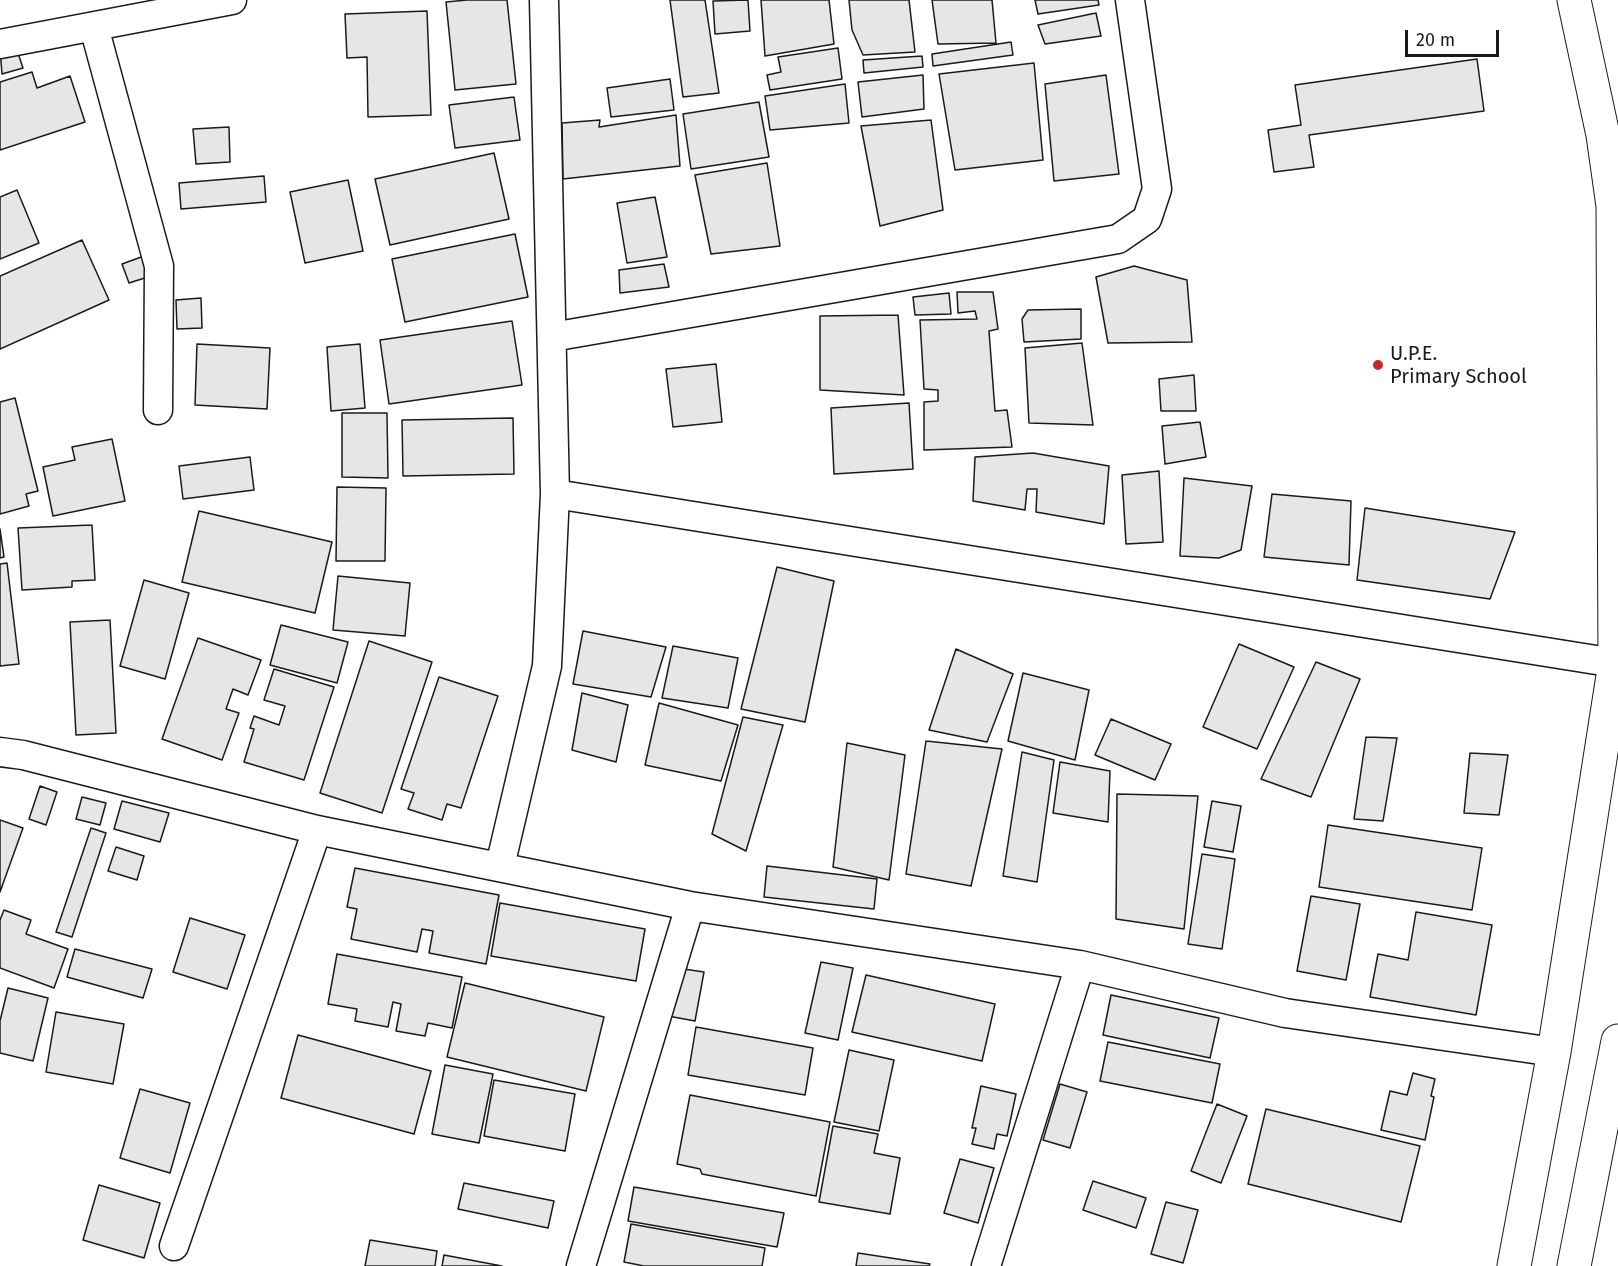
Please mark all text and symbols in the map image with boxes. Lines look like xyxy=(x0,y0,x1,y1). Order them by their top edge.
scale bar xyxy=(1408,18,1502,56)
text: 20 m xyxy=(1416,29,1455,51)
place label: U.P.E. Primary School xyxy=(1390,342,1527,389)
marker: U.P.E. Primary School xyxy=(1371,358,1385,372)

